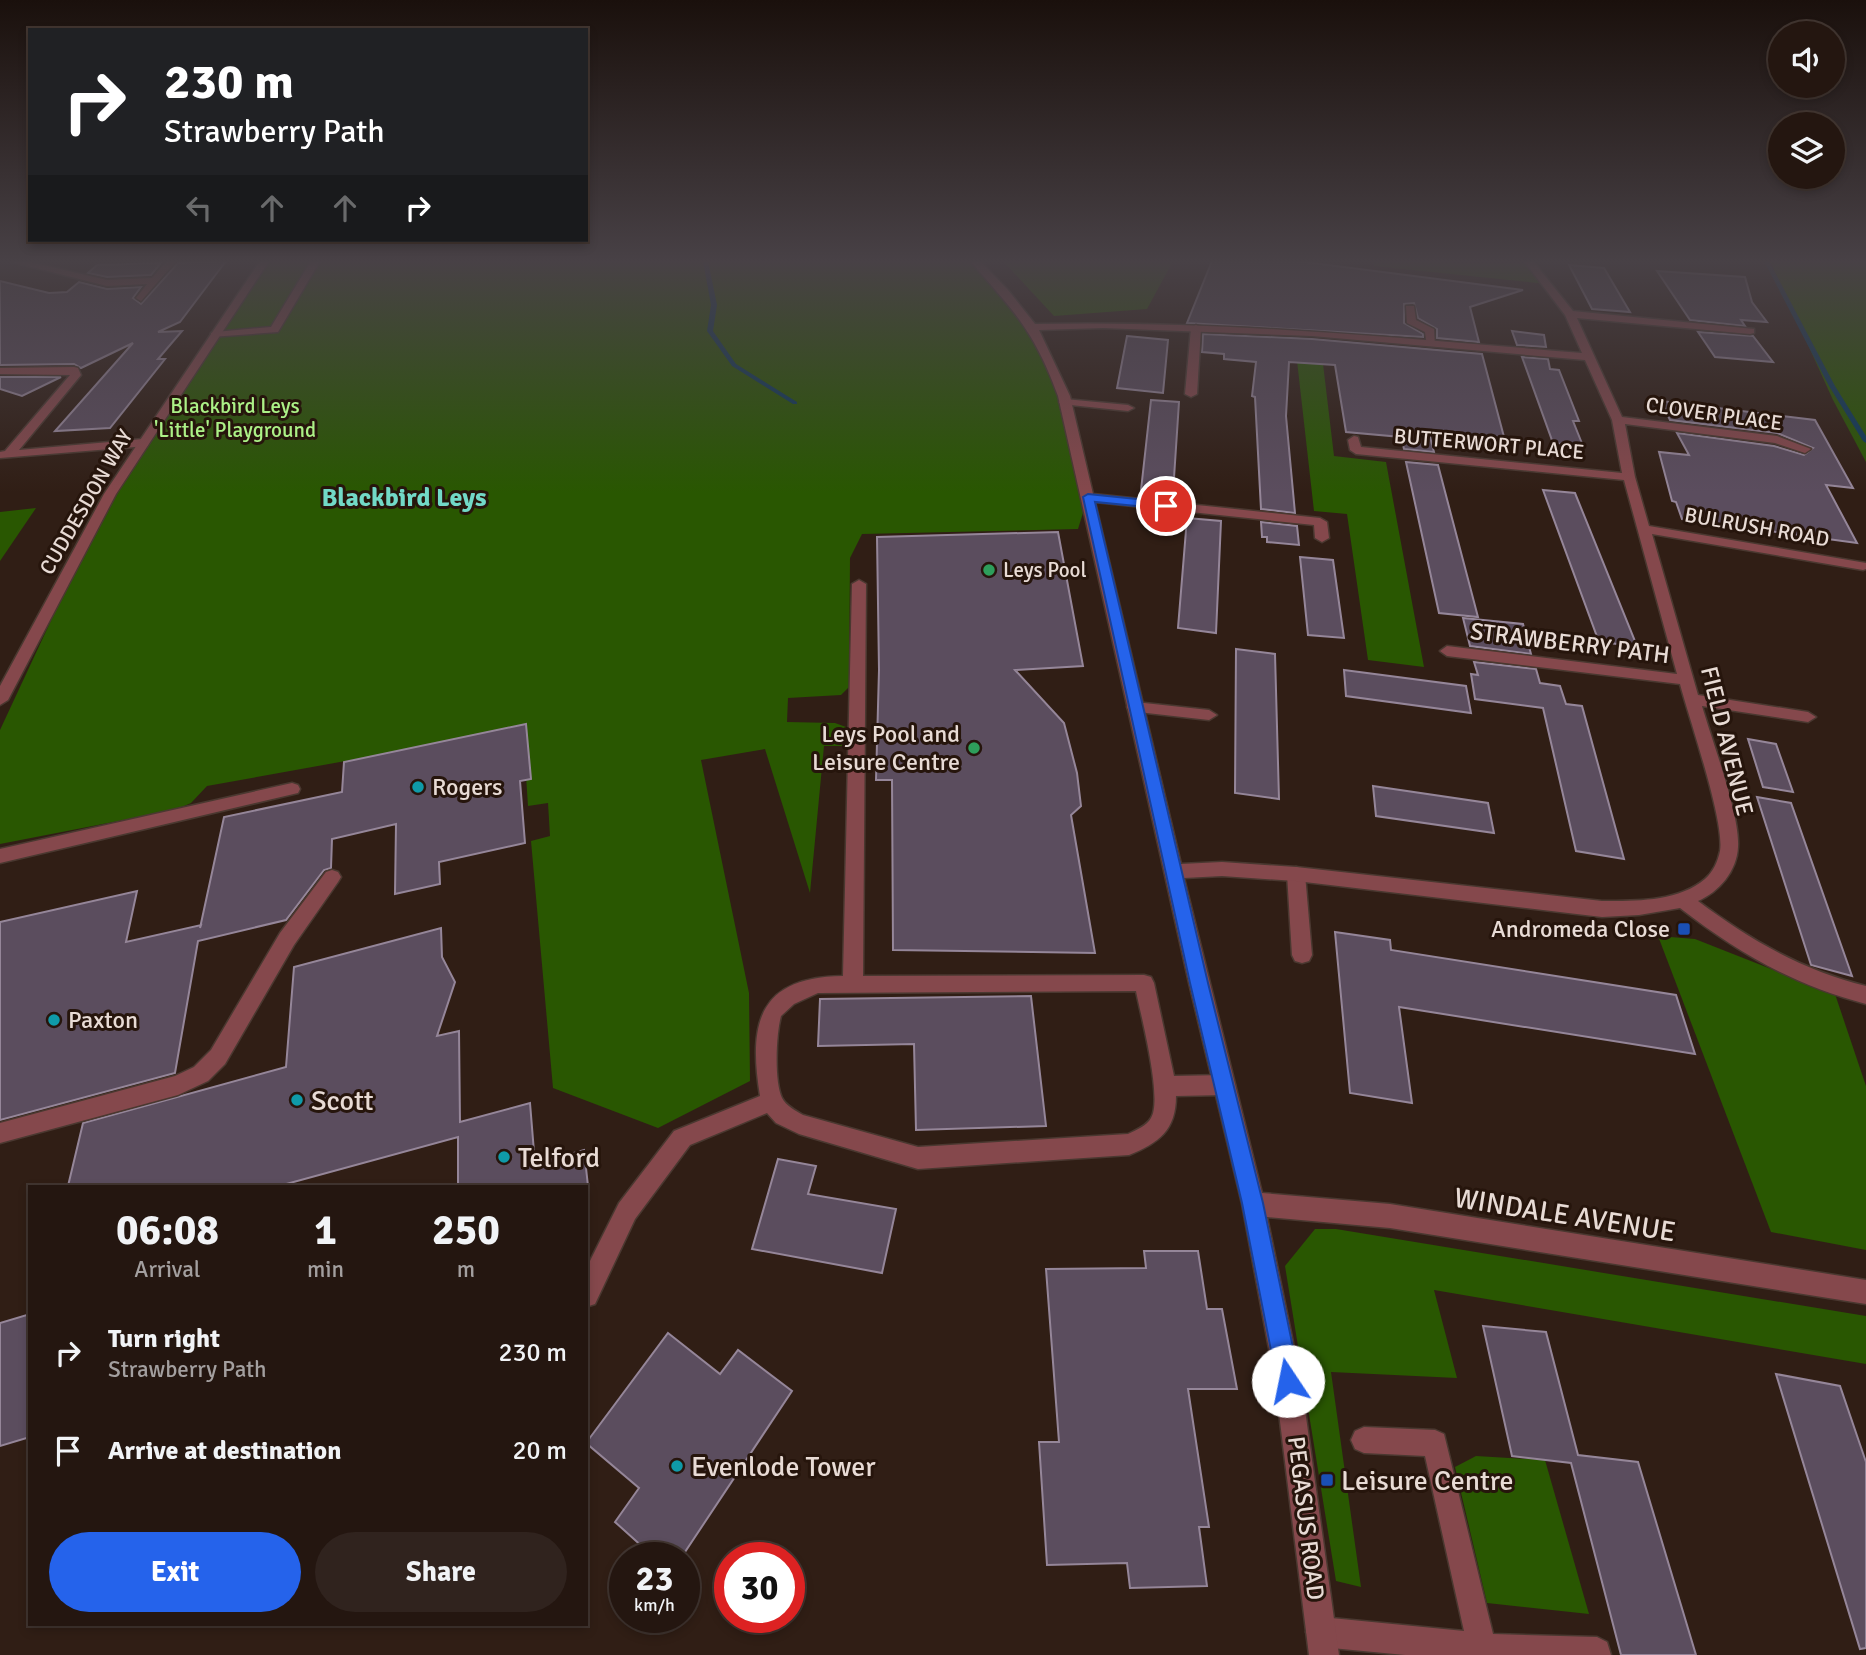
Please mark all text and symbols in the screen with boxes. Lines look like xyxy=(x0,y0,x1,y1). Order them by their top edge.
map controls xyxy=(1768,21,1845,189)
button: sound xyxy=(1768,21,1845,98)
text: 230 m xyxy=(164,52,294,112)
icon: right xyxy=(49,56,140,147)
text: Strawberry Path xyxy=(164,112,385,151)
button: layers xyxy=(1768,112,1845,189)
icon: left xyxy=(180,189,218,227)
icon: ahead xyxy=(253,189,291,227)
icon: ahead xyxy=(326,189,364,227)
icon: right xyxy=(399,189,437,227)
street label: CLOVER PLACE xyxy=(1644,392,1784,436)
park label: Blackbird Leys 'Little' Playground xyxy=(154,393,316,443)
street label: BUTTERWORT PLACE xyxy=(1393,423,1585,465)
street label: CUDDESDON WAY xyxy=(34,424,138,579)
pin xyxy=(1136,476,1196,536)
district label: Blackbird Leys xyxy=(321,482,487,514)
icon: arrive xyxy=(1147,487,1185,525)
street label: BULRUSH ROAD xyxy=(1683,501,1831,553)
place label: Leys Pool xyxy=(1003,557,1087,583)
marker: Leys Pool xyxy=(981,562,997,578)
street label: STRAWBERRY PATH xyxy=(1469,616,1671,670)
street label: FIELD AVENUE xyxy=(1694,663,1760,819)
place label: Leys Pool and Leisure Centre xyxy=(812,719,960,777)
marker: Leys Pool and Leisure Centre xyxy=(966,740,982,756)
place label: Rogers xyxy=(432,772,503,802)
marker: Rogers xyxy=(410,779,426,795)
place label: Andromeda Close xyxy=(1491,914,1670,944)
marker: Andromeda Close xyxy=(1676,921,1692,937)
place label: Paxton xyxy=(68,1005,138,1035)
marker: Paxton xyxy=(46,1012,62,1028)
place label: Scott xyxy=(311,1084,374,1118)
marker: Scott xyxy=(289,1092,305,1108)
place label: Telford xyxy=(518,1141,600,1175)
marker: Telford xyxy=(496,1149,512,1165)
street label: WINDALE AVENUE xyxy=(1452,1181,1678,1249)
text: 06:08 xyxy=(116,1205,219,1256)
text: 1 xyxy=(314,1205,337,1256)
text: 250 xyxy=(432,1205,500,1256)
text: Arrival xyxy=(134,1255,201,1284)
text: min xyxy=(307,1255,344,1284)
text: m xyxy=(457,1255,475,1284)
text: Turn right xyxy=(108,1323,220,1355)
icon: right xyxy=(49,1334,87,1372)
text: 230 m xyxy=(498,1337,567,1369)
position arrow xyxy=(1251,1344,1325,1418)
text: Strawberry Path xyxy=(108,1355,267,1384)
icon: arrive xyxy=(49,1432,87,1470)
street label: PEGASUS ROAD xyxy=(1281,1434,1331,1602)
text: Arrive at destination xyxy=(108,1435,341,1467)
text: 20 m xyxy=(512,1435,567,1467)
place label: Evenlode Tower xyxy=(691,1450,876,1484)
marker: Evenlode Tower xyxy=(669,1458,685,1474)
place label: Leisure Centre xyxy=(1341,1464,1514,1498)
marker: Leisure Centre xyxy=(1319,1472,1335,1488)
button: Exit xyxy=(49,1532,301,1612)
button: Share xyxy=(315,1532,567,1612)
speed limit sign: 30 xyxy=(714,1542,805,1633)
text: 23 xyxy=(636,1557,673,1600)
text: km/h xyxy=(634,1594,675,1616)

